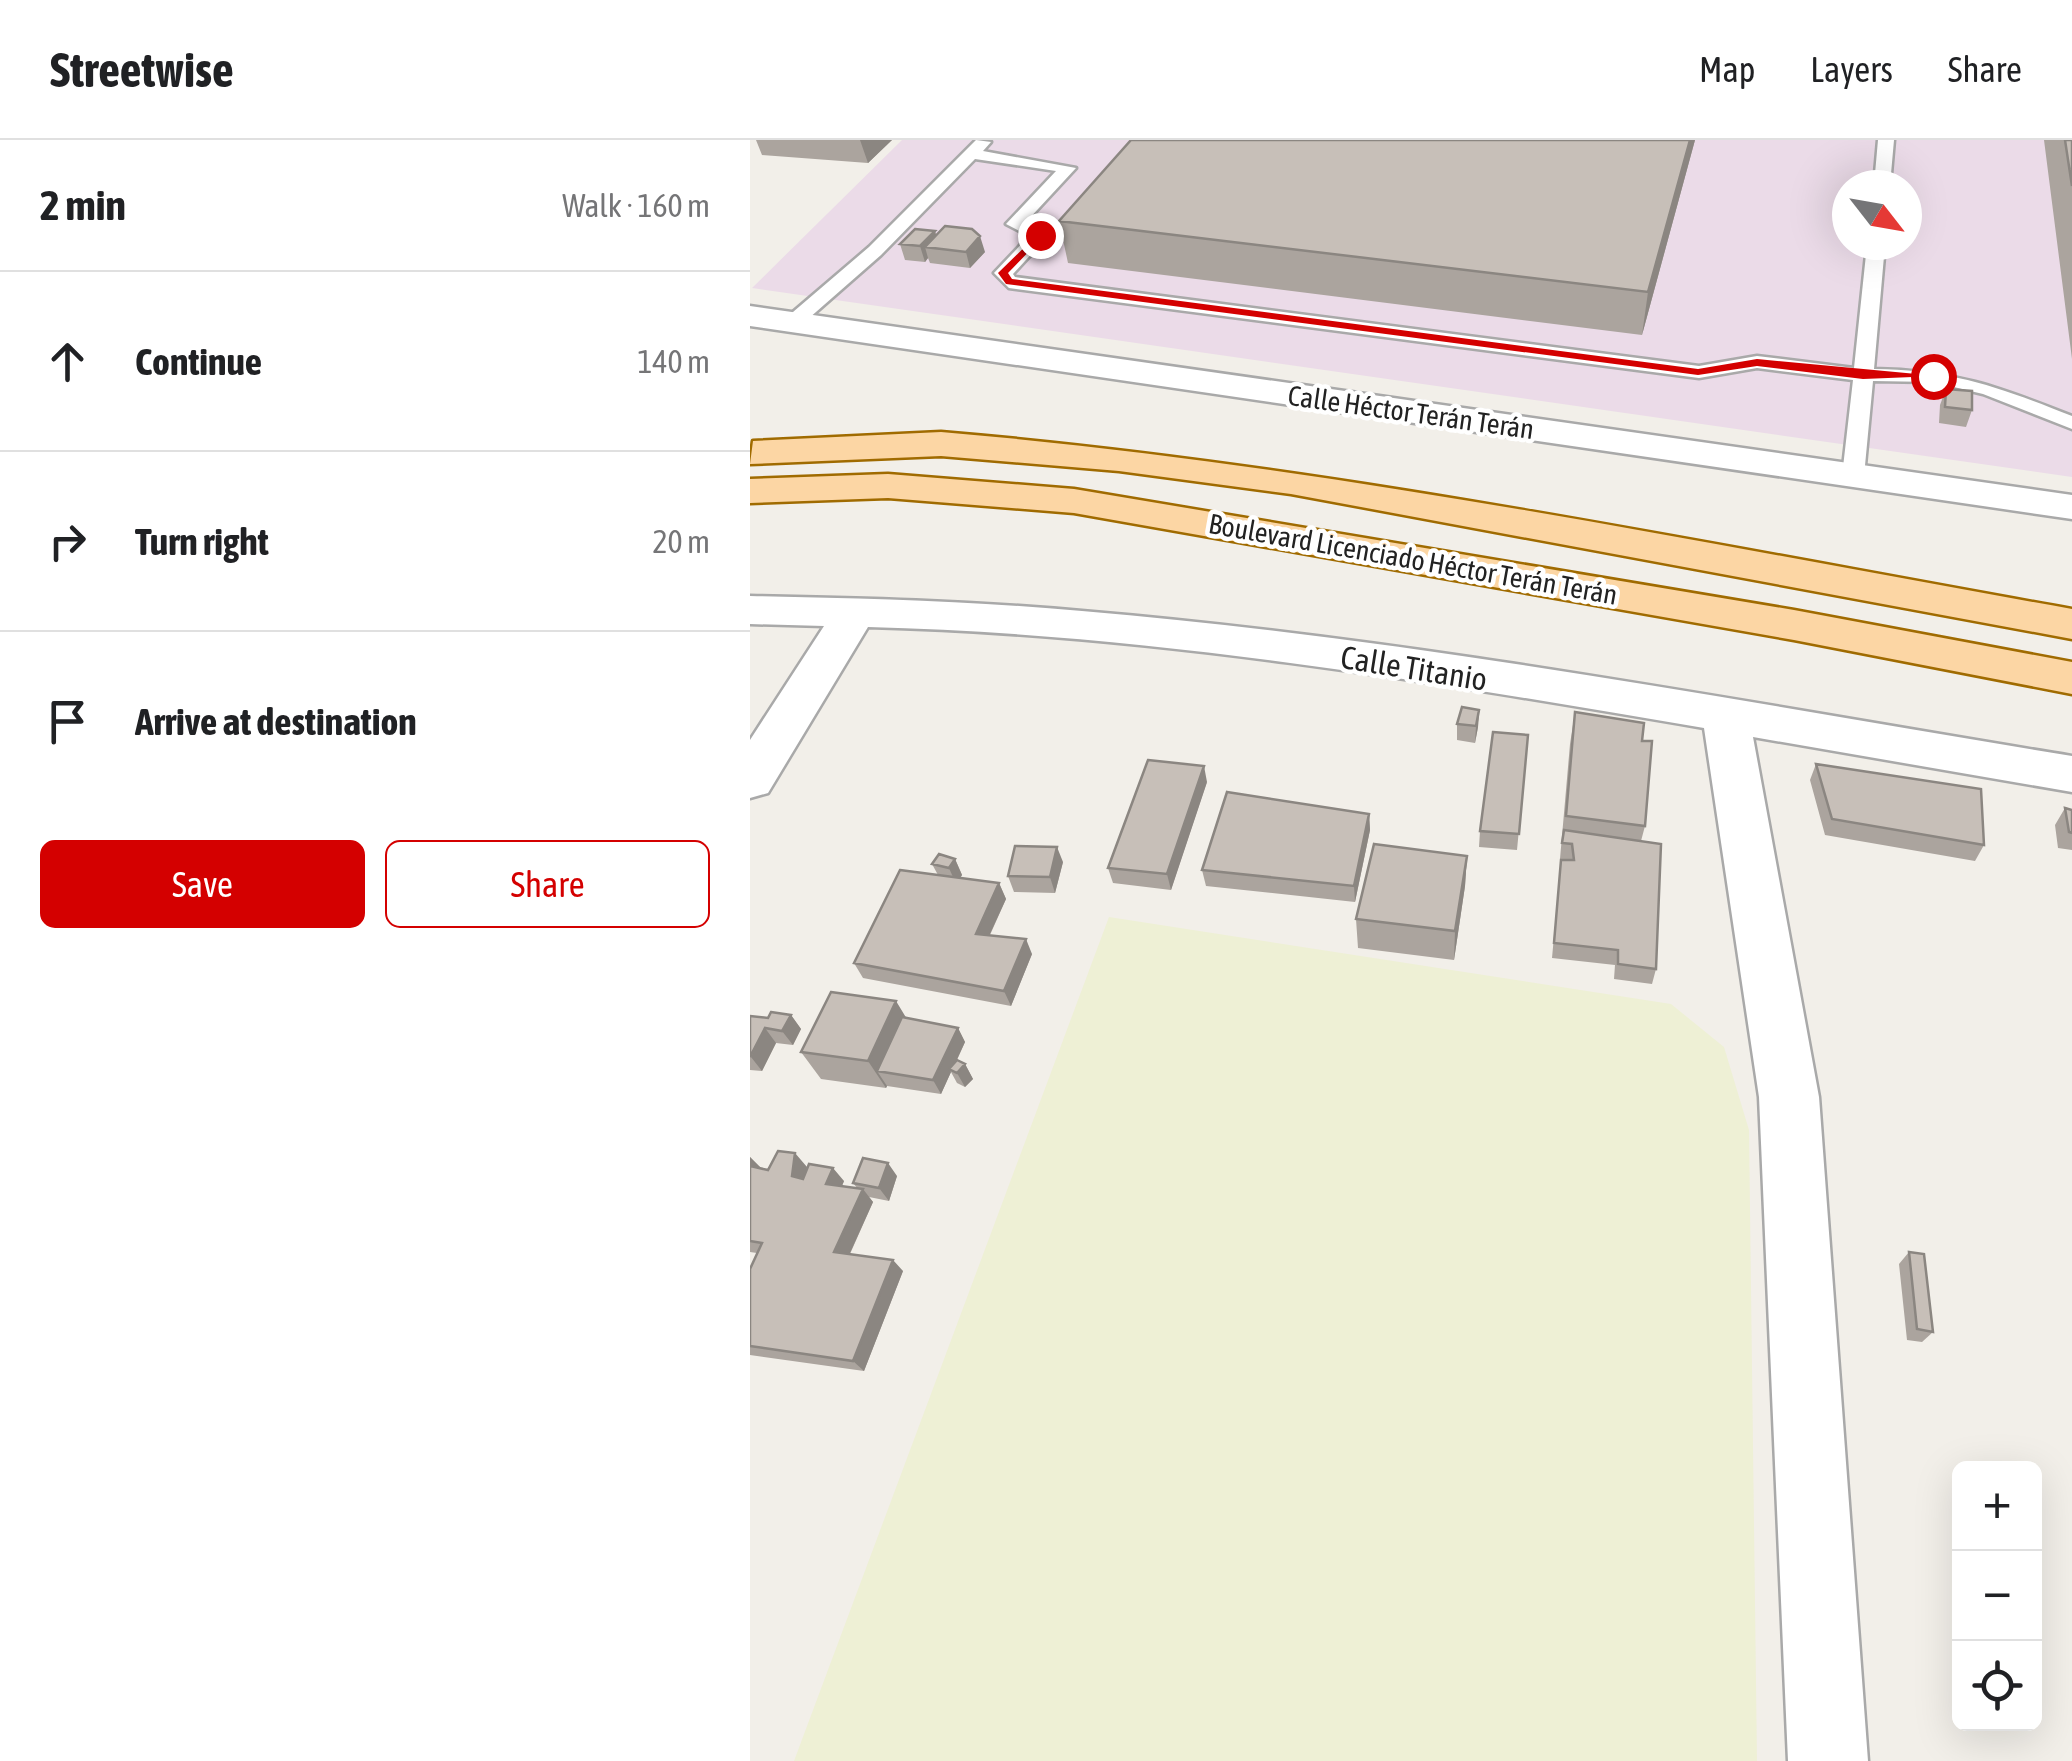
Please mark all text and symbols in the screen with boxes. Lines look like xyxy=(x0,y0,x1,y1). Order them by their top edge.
text: Streetwise xyxy=(50,42,234,97)
text: Map xyxy=(1699,49,1755,89)
text: Layers xyxy=(1810,49,1893,89)
text: Share xyxy=(1948,49,2022,89)
north arrow xyxy=(1832,170,1922,260)
text: 2 min xyxy=(40,181,126,229)
text: Walk · 160 m xyxy=(562,187,710,224)
route end xyxy=(1018,213,1064,259)
icon: ahead xyxy=(40,334,95,389)
text: Continue xyxy=(135,340,262,383)
text: 140 m xyxy=(637,343,710,380)
route start xyxy=(1911,354,1957,400)
street label: Calle Héctor Terán Terán xyxy=(1286,379,1536,445)
street label: Boulevard Licenciado Héctor Terán Terán xyxy=(1206,507,1620,611)
icon: right xyxy=(40,514,95,569)
text: Turn right xyxy=(135,520,269,563)
text: 20 m xyxy=(652,523,710,560)
street label: Calle Titanio xyxy=(1338,638,1490,698)
icon: arrive xyxy=(40,694,95,749)
text: Arrive at destination xyxy=(135,700,417,743)
button: Save xyxy=(40,840,365,928)
button: Share xyxy=(385,840,710,928)
map controls xyxy=(1952,1461,2042,1731)
button: + xyxy=(1952,1461,2042,1551)
button: − xyxy=(1952,1551,2042,1641)
button: locate xyxy=(1952,1641,2042,1731)

